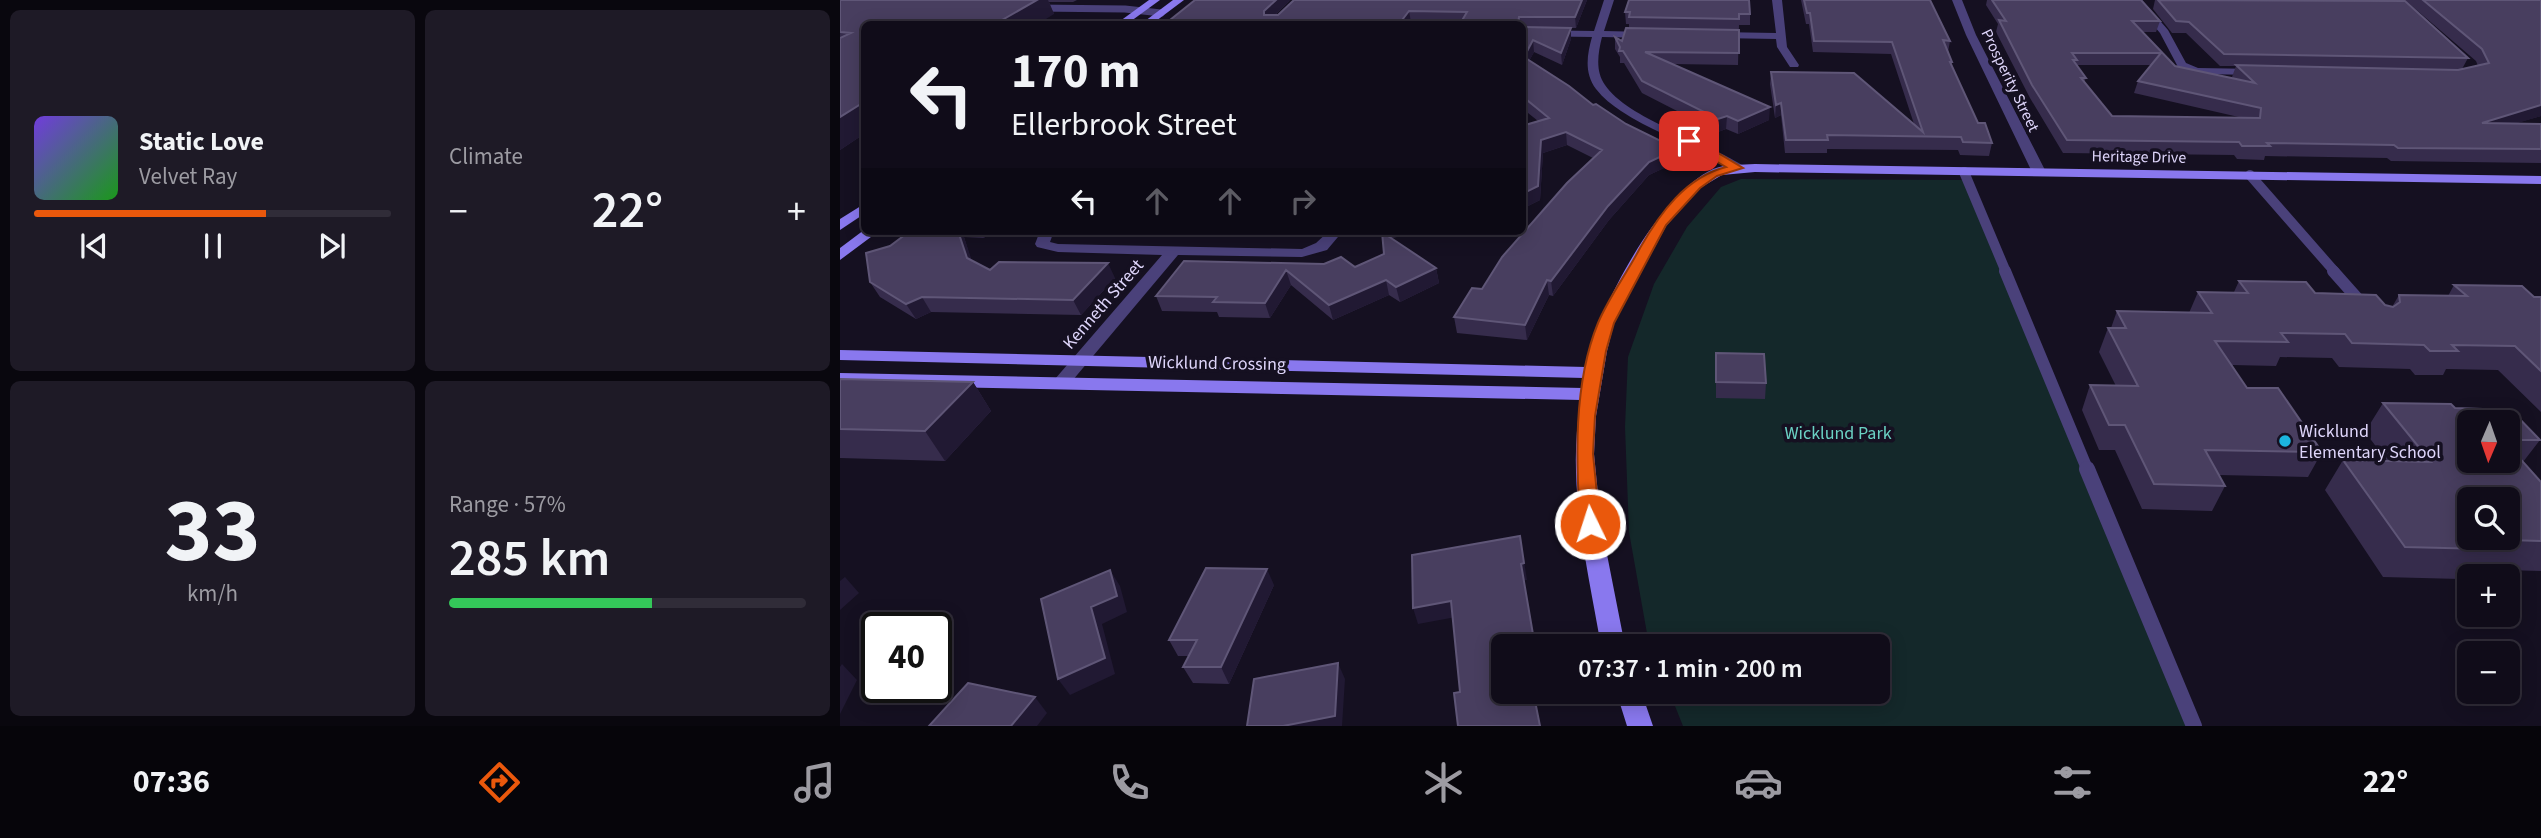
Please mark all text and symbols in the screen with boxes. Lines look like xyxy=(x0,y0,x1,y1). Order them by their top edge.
street label: Prosperity Street xyxy=(1976,25,2045,136)
text: 170 m xyxy=(1011,37,1140,107)
icon: left xyxy=(896,49,987,140)
text: Ellerbrook Street xyxy=(1011,102,1237,148)
pin xyxy=(1659,111,1719,171)
icon: arrive xyxy=(1670,122,1708,160)
text: Static Love xyxy=(139,123,264,160)
text: Climate xyxy=(449,140,523,173)
street label: Heritage Drive xyxy=(2091,145,2187,169)
text: Velvet Ray xyxy=(139,160,237,193)
text: 22° xyxy=(592,174,663,248)
icon: left xyxy=(1065,182,1103,220)
icon: ahead xyxy=(1138,182,1176,220)
icon: ahead xyxy=(1211,182,1249,220)
icon: right xyxy=(1284,182,1322,220)
text: − xyxy=(449,185,468,239)
text: + xyxy=(787,185,806,239)
icon: previous xyxy=(75,227,113,265)
icon: pause xyxy=(194,227,232,265)
icon: next xyxy=(313,227,351,265)
street label: Kenneth Street xyxy=(1057,254,1150,355)
street label: Wicklund Crossing xyxy=(1148,350,1286,377)
north arrow xyxy=(2457,410,2520,472)
map controls xyxy=(2457,410,2520,704)
place label: Wicklund Elementary School xyxy=(2299,419,2441,465)
park label: Wicklund Park xyxy=(1784,421,1892,446)
marker: Wicklund Elementary School xyxy=(2277,433,2293,449)
text: 33 xyxy=(164,467,261,596)
position arrow xyxy=(1553,487,1627,561)
button: search xyxy=(2457,487,2520,550)
text: Range · 57% xyxy=(449,488,566,521)
text: 285 km xyxy=(449,522,610,596)
button: + xyxy=(2457,564,2520,627)
text: km/h xyxy=(187,577,238,610)
speed limit sign: 40 xyxy=(861,612,952,703)
button: − xyxy=(2457,641,2520,704)
text: 07:37 · 1 min · 200 m xyxy=(1578,650,1803,687)
icon: directions xyxy=(475,758,524,807)
icon: music xyxy=(790,758,839,807)
icon: phone xyxy=(1105,758,1154,807)
icon: climate xyxy=(1419,758,1468,807)
icon: car xyxy=(1734,758,1783,807)
icon: filters xyxy=(2048,758,2097,807)
text: 07:36 xyxy=(133,759,210,805)
text: 22° xyxy=(2363,759,2408,805)

